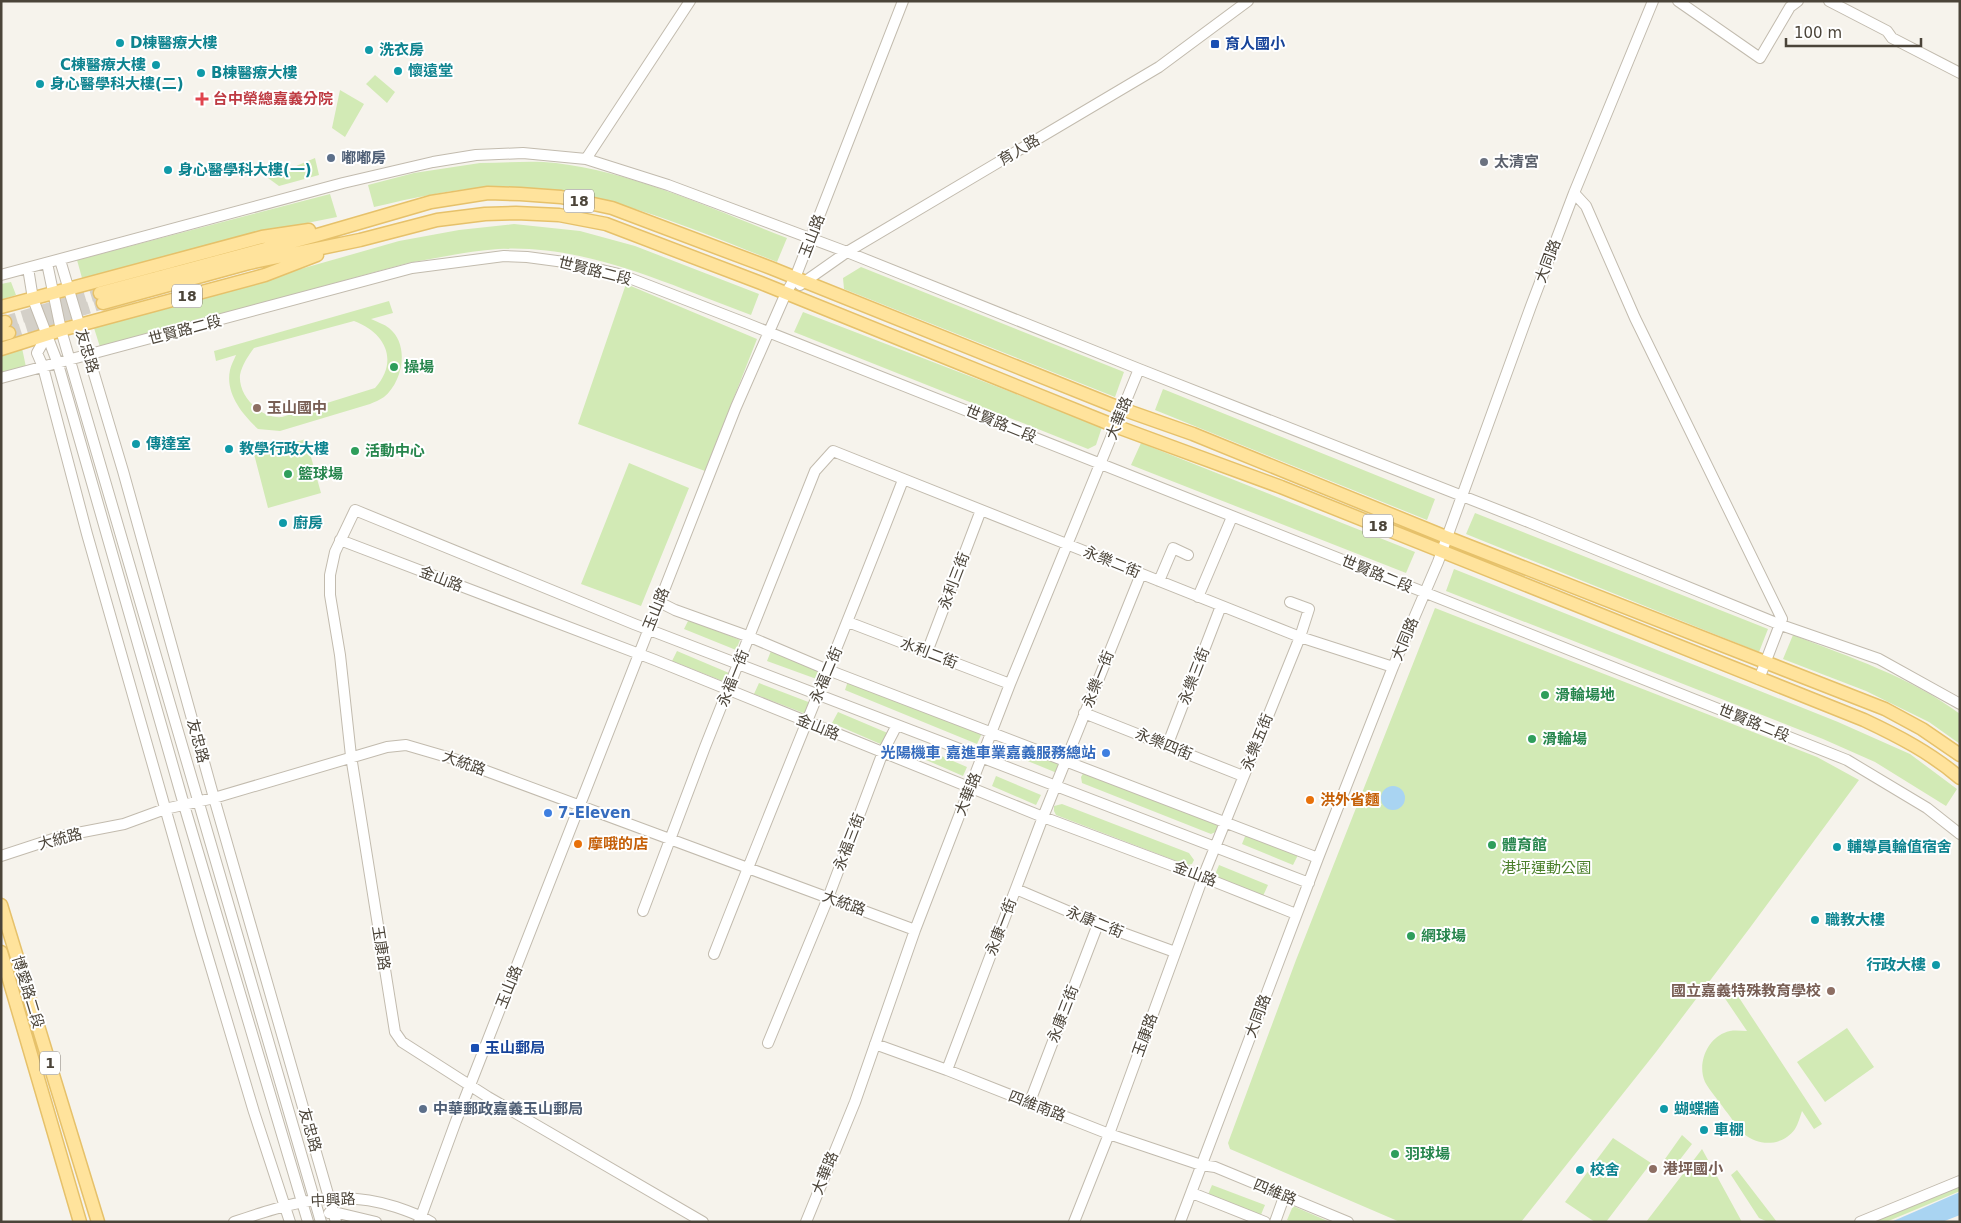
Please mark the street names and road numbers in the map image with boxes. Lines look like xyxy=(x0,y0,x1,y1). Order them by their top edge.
street label: 育人路 xyxy=(995,131,1043,169)
road number: 18 xyxy=(564,190,594,212)
street label: 玉山路 xyxy=(796,212,828,260)
street label: 大同路 xyxy=(1532,237,1564,285)
street label: 世賢路二段 xyxy=(556,253,634,289)
road number: 18 xyxy=(172,284,202,308)
street label: 世賢路二段 xyxy=(146,312,224,348)
street label: 友忠路 xyxy=(72,327,102,375)
street label: 大華路 xyxy=(1102,394,1136,442)
street label: 世賢路二段 xyxy=(963,402,1039,446)
road number: 18 xyxy=(1363,514,1393,538)
street label: 永樂二街 xyxy=(1081,542,1143,582)
street label: 永利三街 xyxy=(935,550,973,612)
street label: 世賢路二段 xyxy=(1339,552,1415,596)
street label: 金山路 xyxy=(417,563,465,595)
street label: 玉山路 xyxy=(639,585,673,633)
street label: 大同路 xyxy=(1388,615,1422,663)
street label: 水利二街 xyxy=(898,634,960,672)
street label: 永福二街 xyxy=(806,644,846,706)
street label: 永樂三街 xyxy=(1175,645,1213,707)
street label: 永福一街 xyxy=(713,647,753,709)
street label: 永樂一街 xyxy=(1078,648,1118,710)
street label: 世賢路二段 xyxy=(1716,701,1792,745)
street label: 金山路 xyxy=(794,710,842,744)
street label: 永樂五街 xyxy=(1237,711,1277,773)
street label: 友忠路 xyxy=(183,717,213,765)
street label: 永樂四街 xyxy=(1133,724,1195,764)
street label: 大統路 xyxy=(440,747,488,779)
street label: 大華路 xyxy=(951,770,985,818)
street label: 永福三街 xyxy=(830,811,868,873)
street label: 大統路 xyxy=(36,824,84,854)
street label: 金山路 xyxy=(1171,858,1219,890)
street label: 大統路 xyxy=(820,887,868,919)
street label: 永康一街 xyxy=(982,896,1020,958)
street label: 永康二街 xyxy=(1064,902,1126,942)
street label: 玉康路 xyxy=(369,924,393,972)
street label: 博愛路二段 xyxy=(8,953,48,1031)
street label: 玉山路 xyxy=(492,963,526,1011)
street label: 永康三街 xyxy=(1044,983,1082,1045)
street label: 大同路 xyxy=(1242,992,1274,1040)
street label: 玉康路 xyxy=(1129,1011,1161,1059)
road number: 1 xyxy=(40,1052,60,1074)
street label: 四維南路 xyxy=(1006,1087,1068,1125)
street label: 友忠路 xyxy=(295,1106,325,1154)
street label: 大華路 xyxy=(808,1149,842,1197)
street label: 四維路 xyxy=(1251,1175,1299,1209)
street label: 中興路 xyxy=(310,1190,356,1210)

